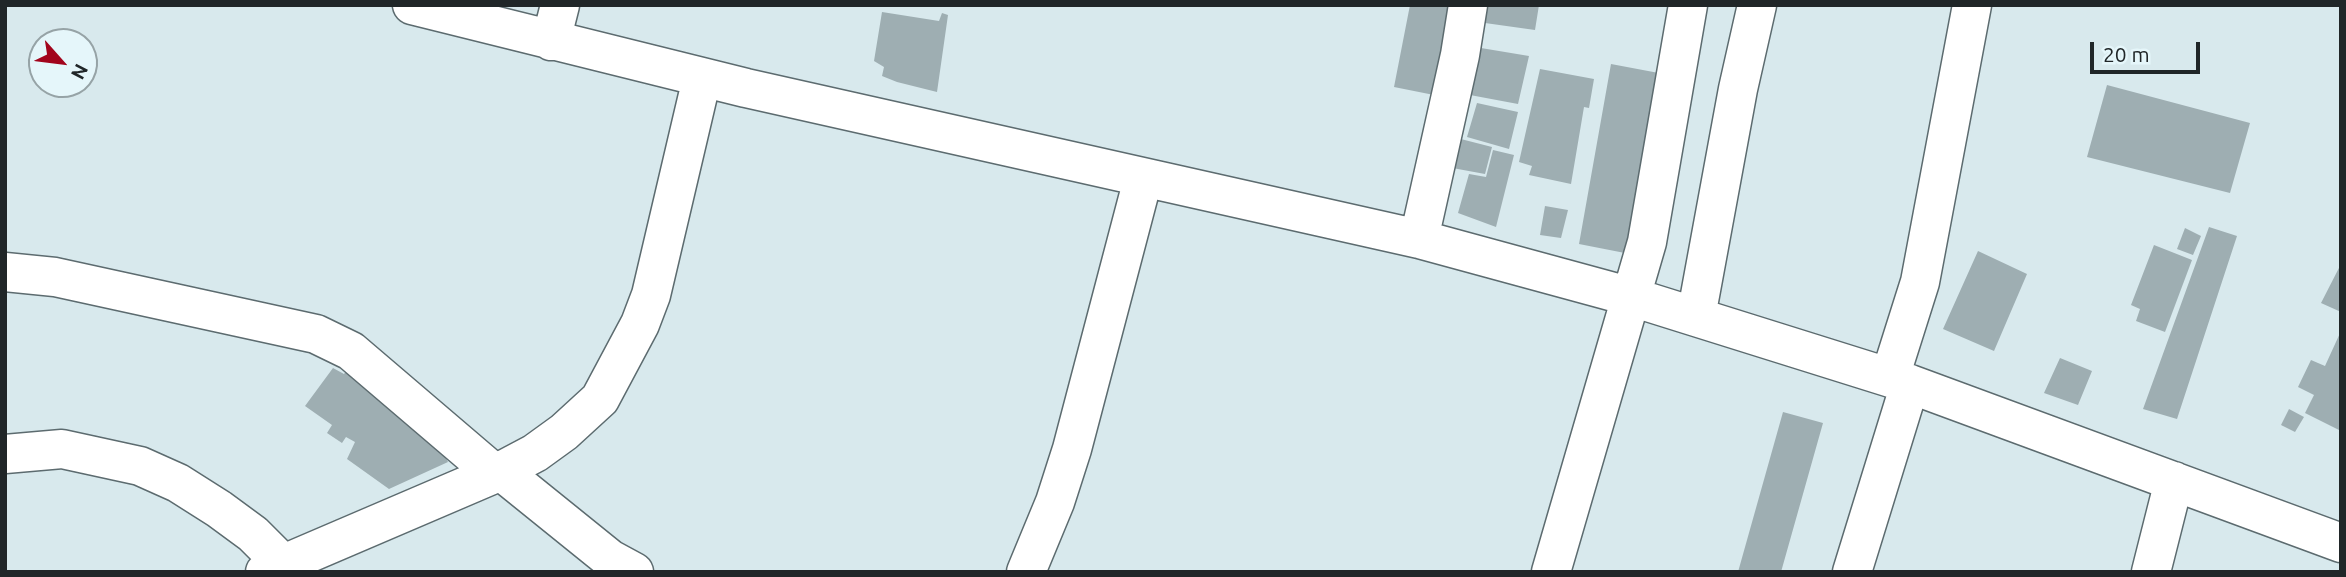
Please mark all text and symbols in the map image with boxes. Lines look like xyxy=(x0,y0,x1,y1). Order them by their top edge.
north arrow xyxy=(28,28,98,98)
scale bar xyxy=(2094,28,2204,72)
text: 20 m xyxy=(2103,42,2150,66)
text: N xyxy=(67,60,93,83)

